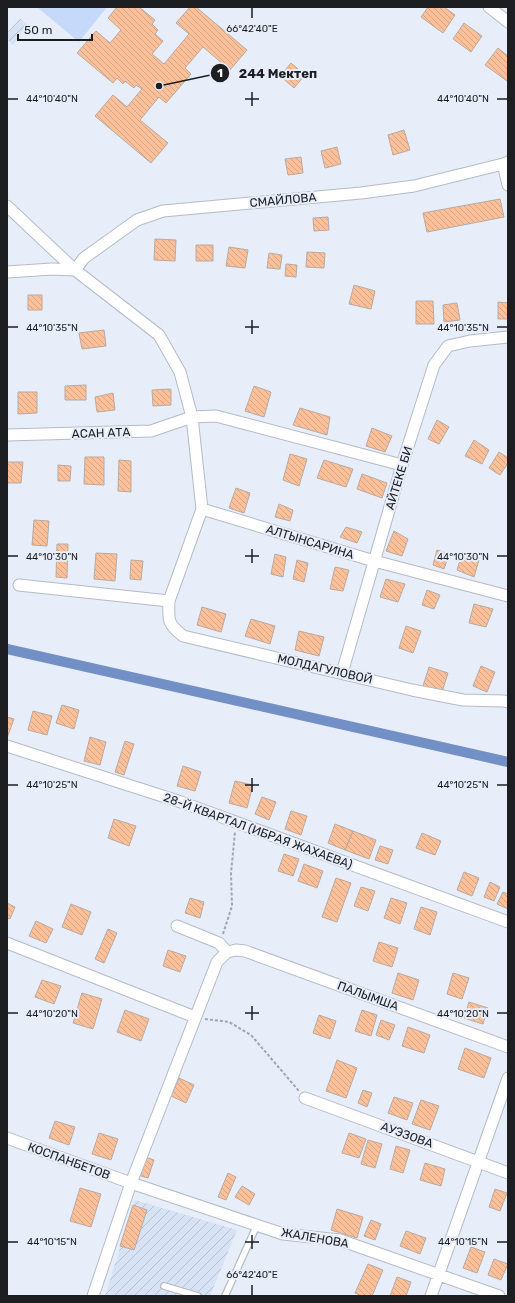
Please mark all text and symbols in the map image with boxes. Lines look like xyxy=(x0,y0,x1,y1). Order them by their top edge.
scale bar xyxy=(18,16,92,42)
text: 50 m xyxy=(24,23,52,37)
text: 66°42'40"E xyxy=(226,23,278,35)
callout: 244 Мектеп xyxy=(210,61,325,86)
text: 1 xyxy=(217,66,223,80)
text: 244 Мектеп xyxy=(239,66,317,81)
text: 44°10'40"N xyxy=(26,93,78,105)
text: 44°10'40"N xyxy=(437,93,489,105)
street label: СМАЙЛОВА xyxy=(249,190,317,210)
text: 44°10'35"N xyxy=(26,322,78,334)
text: 44°10'35"N xyxy=(437,322,489,334)
street label: АСАН АТА xyxy=(71,425,131,441)
street label: АЙТЕКЕ БИ xyxy=(383,445,415,511)
street label: АЛТЫНСАРИНА xyxy=(264,522,356,562)
text: 44°10'30"N xyxy=(26,551,78,563)
text: 44°10'30"N xyxy=(437,551,489,563)
street label: МОЛДАГУЛОВОЙ xyxy=(276,651,374,687)
text: 44°10'25"N xyxy=(26,779,78,791)
text: 44°10'25"N xyxy=(437,779,489,791)
street label: 28-Й КВАРТАЛ (ИБРАЯ ЖАХАЕВА) xyxy=(162,790,354,872)
street label: ПАЛЫМША xyxy=(336,978,400,1014)
text: 44°10'20"N xyxy=(26,1008,78,1020)
text: 44°10'20"N xyxy=(437,1008,489,1020)
street label: АУЭЗОВА xyxy=(379,1119,435,1151)
street label: КОСПАНБЕТОВ xyxy=(26,1140,112,1182)
street label: ЖАЛЕНОВА xyxy=(280,1225,350,1251)
text: 44°10'15"N xyxy=(27,1236,77,1248)
text: 44°10'15"N xyxy=(438,1236,488,1248)
text: 66°42'40"E xyxy=(226,1269,278,1281)

